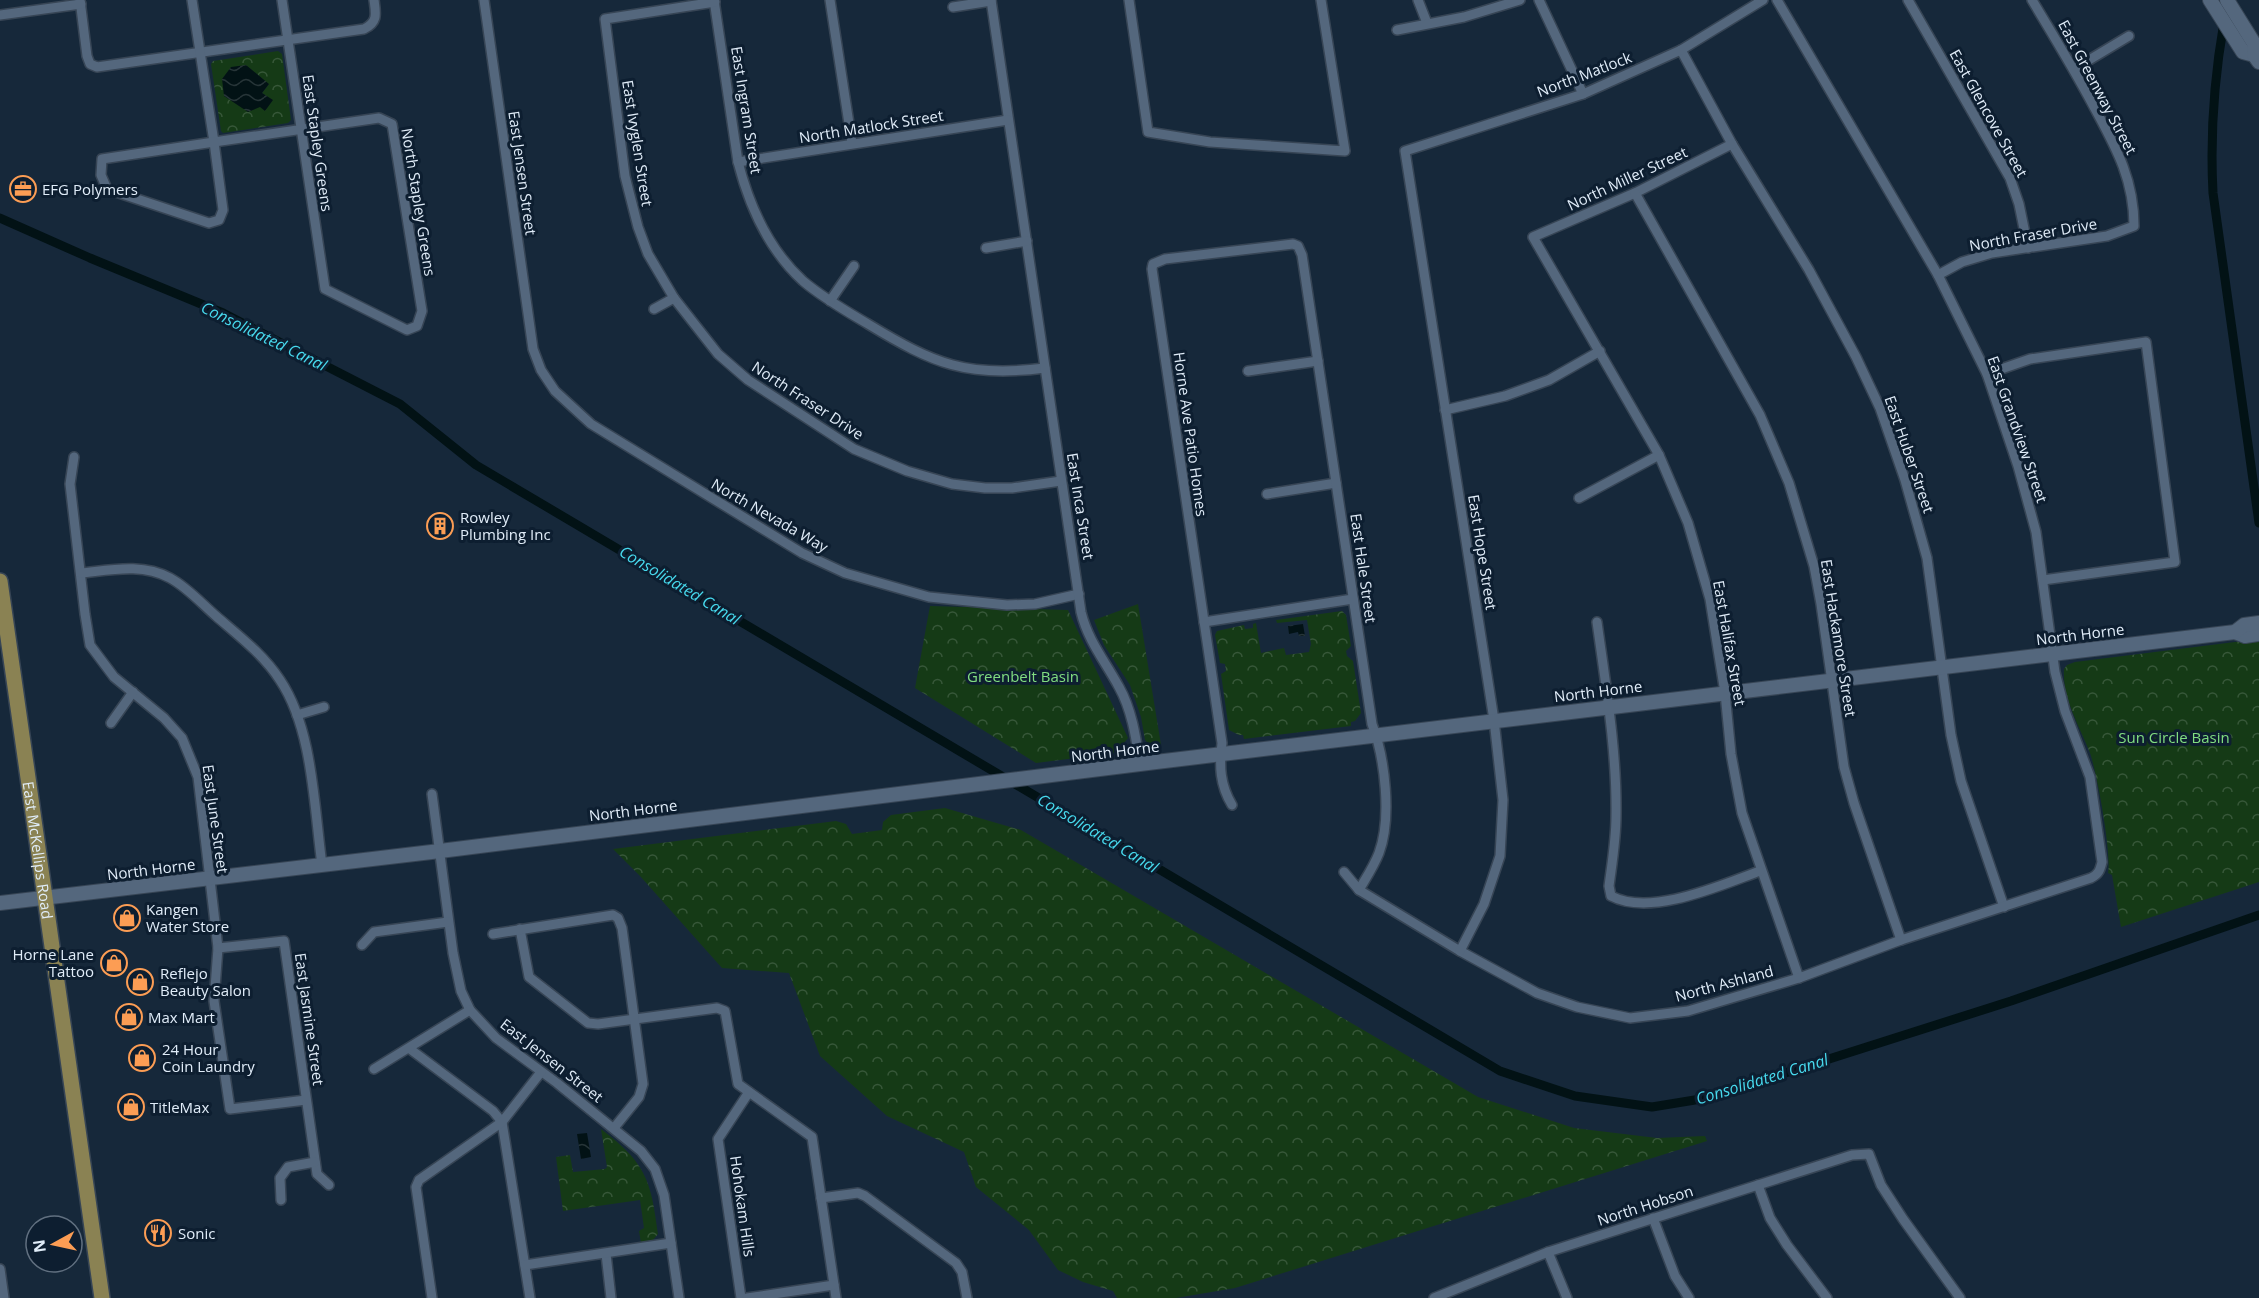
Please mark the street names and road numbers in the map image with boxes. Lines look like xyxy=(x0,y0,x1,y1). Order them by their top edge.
street label: East Greenway Street xyxy=(2054,16,2142,158)
street label: East Ingram Street xyxy=(727,45,767,175)
street label: East Glencove Street xyxy=(1946,45,2032,181)
street label: North Matlock xyxy=(1534,47,1634,101)
street label: East Stapley Greens xyxy=(298,73,338,213)
street label: East Ivyglen Street xyxy=(618,78,658,208)
street label: North Matlock Street xyxy=(797,105,945,147)
street label: East Jensen Street xyxy=(504,110,542,236)
street label: North Stapley Greens xyxy=(397,126,441,278)
street label: North Miller Street xyxy=(1564,141,1690,215)
street label: North Fraser Drive xyxy=(1968,213,2098,255)
street label: Horne Ave Patio Homes xyxy=(1170,350,1212,518)
street label: East Grandview Street xyxy=(1983,353,2053,505)
street label: North Fraser Drive xyxy=(748,356,868,444)
street label: East Huber Street xyxy=(1881,393,1939,515)
street label: East Inca Street xyxy=(1063,451,1099,561)
street label: North Nevada Way xyxy=(708,473,832,557)
street label: East Hope Street xyxy=(1464,493,1502,611)
street label: East Hale Street xyxy=(1346,512,1382,624)
street label: East Hackamore Street xyxy=(1817,558,1861,718)
street label: East Halifax Street xyxy=(1709,579,1751,707)
street label: North Horne xyxy=(2035,619,2125,649)
street label: North Horne xyxy=(1553,676,1643,706)
street label: North Horne xyxy=(1070,736,1160,766)
street label: East June Street xyxy=(198,763,234,875)
street label: East McKellips Road xyxy=(19,780,58,920)
street label: North Horne xyxy=(588,795,678,825)
street label: North Horne xyxy=(106,854,196,884)
street label: East Jasmine Street xyxy=(291,951,329,1087)
street label: North Ashland xyxy=(1673,960,1775,1006)
street label: East Jensen Street xyxy=(496,1014,608,1106)
street label: Hohokam Hills xyxy=(726,1154,760,1258)
street label: North Hobson xyxy=(1595,1180,1695,1230)

